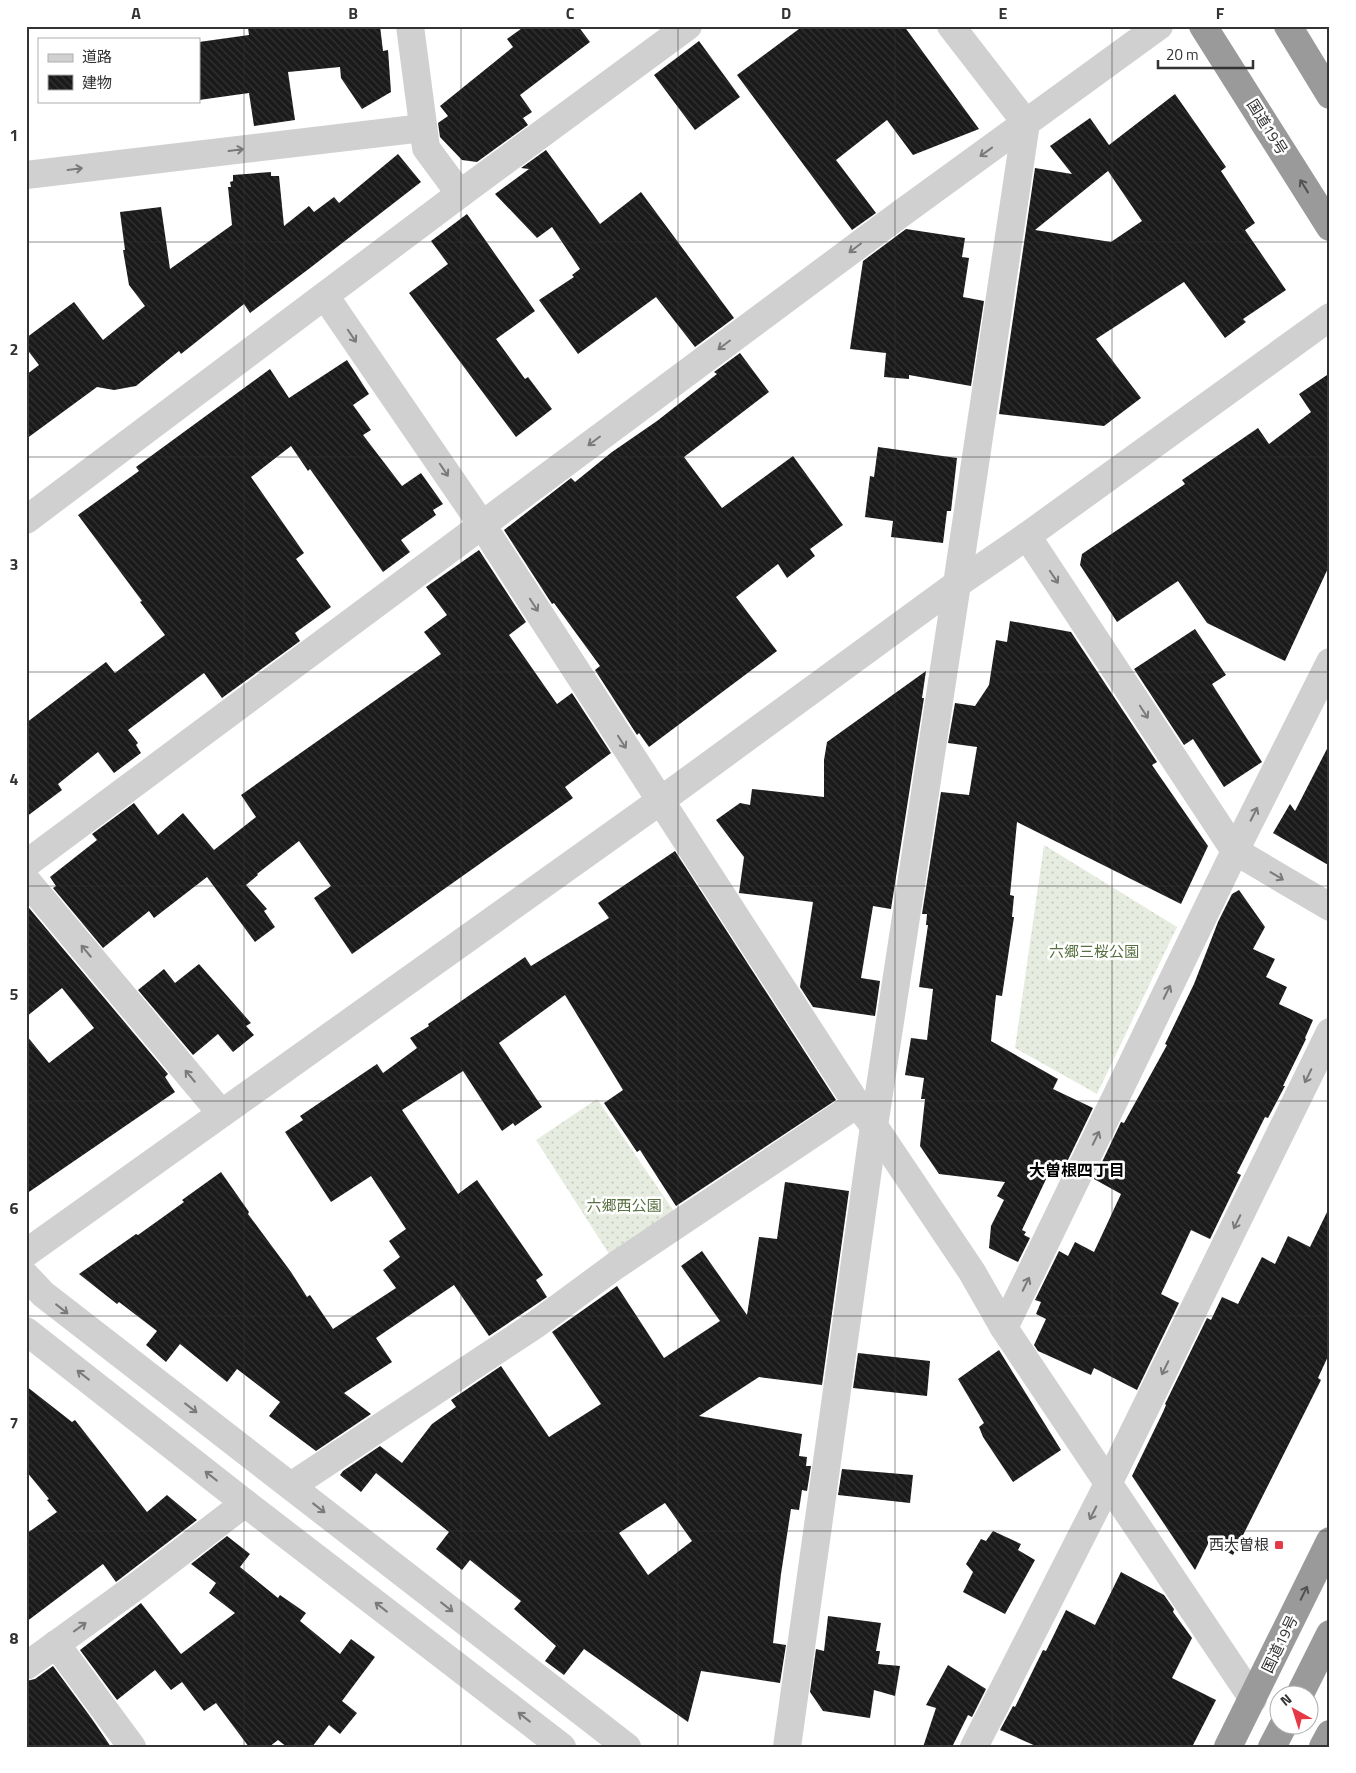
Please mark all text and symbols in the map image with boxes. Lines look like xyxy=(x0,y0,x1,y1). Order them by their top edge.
text: A xyxy=(131,1,141,25)
text: B xyxy=(348,1,358,25)
text: C xyxy=(566,1,575,25)
text: D xyxy=(781,1,791,25)
text: E xyxy=(999,1,1008,25)
text: F xyxy=(1216,1,1225,25)
legend xyxy=(38,38,200,102)
scale bar xyxy=(1158,38,1254,70)
text: 20 m xyxy=(1166,43,1199,66)
text: 道路 xyxy=(82,45,112,68)
text: 建物 xyxy=(82,71,112,94)
street label: 国道19号 xyxy=(1241,94,1294,159)
text: 1 xyxy=(10,123,18,147)
one-way arrow xyxy=(228,145,244,155)
one-way arrow xyxy=(979,147,993,157)
one-way arrow xyxy=(66,164,82,174)
one-way arrow xyxy=(1298,179,1308,193)
one-way arrow xyxy=(848,243,862,253)
one-way arrow xyxy=(347,329,357,343)
text: 2 xyxy=(10,337,18,361)
one-way arrow xyxy=(718,339,731,350)
one-way arrow xyxy=(588,436,601,447)
one-way arrow xyxy=(439,463,449,477)
text: 3 xyxy=(10,552,18,576)
one-way arrow xyxy=(1049,569,1059,583)
one-way arrow xyxy=(529,598,539,612)
one-way arrow xyxy=(1139,704,1149,718)
one-way arrow xyxy=(617,735,627,749)
text: 4 xyxy=(10,767,19,791)
one-way arrow xyxy=(1249,807,1259,822)
one-way arrow xyxy=(1270,871,1284,881)
park label: 六郷三桜公園 xyxy=(1049,940,1139,963)
one-way arrow xyxy=(80,945,91,958)
text: 5 xyxy=(10,982,19,1006)
one-way arrow xyxy=(1163,985,1172,1000)
one-way arrow xyxy=(1303,1068,1312,1083)
one-way arrow xyxy=(184,1069,196,1082)
one-way arrow xyxy=(1092,1131,1102,1146)
district label: 大曽根四丁目 xyxy=(1029,1158,1125,1182)
park label: 六郷西公園 xyxy=(586,1194,662,1217)
text: 6 xyxy=(10,1196,19,1220)
one-way arrow xyxy=(1232,1214,1241,1229)
one-way arrow xyxy=(1021,1277,1031,1292)
one-way arrow xyxy=(55,1303,68,1314)
one-way arrow xyxy=(1160,1360,1169,1375)
one-way arrow xyxy=(77,1370,90,1381)
one-way arrow xyxy=(184,1402,197,1413)
text: 7 xyxy=(10,1411,18,1435)
one-way arrow xyxy=(205,1470,218,1481)
one-way arrow xyxy=(312,1502,325,1513)
one-way arrow xyxy=(1088,1506,1098,1521)
place label: 西大曽根 xyxy=(1209,1533,1269,1556)
marker: 西大曽根 xyxy=(1273,1539,1285,1551)
one-way arrow xyxy=(1300,1586,1309,1601)
one-way arrow xyxy=(375,1602,388,1613)
one-way arrow xyxy=(440,1602,453,1613)
street label: 国道19号 xyxy=(1256,1611,1303,1677)
one-way arrow xyxy=(73,1622,87,1632)
text: 8 xyxy=(10,1626,19,1650)
north arrow xyxy=(1268,1686,1318,1736)
text: N xyxy=(1275,1688,1296,1711)
one-way arrow xyxy=(517,1712,531,1722)

